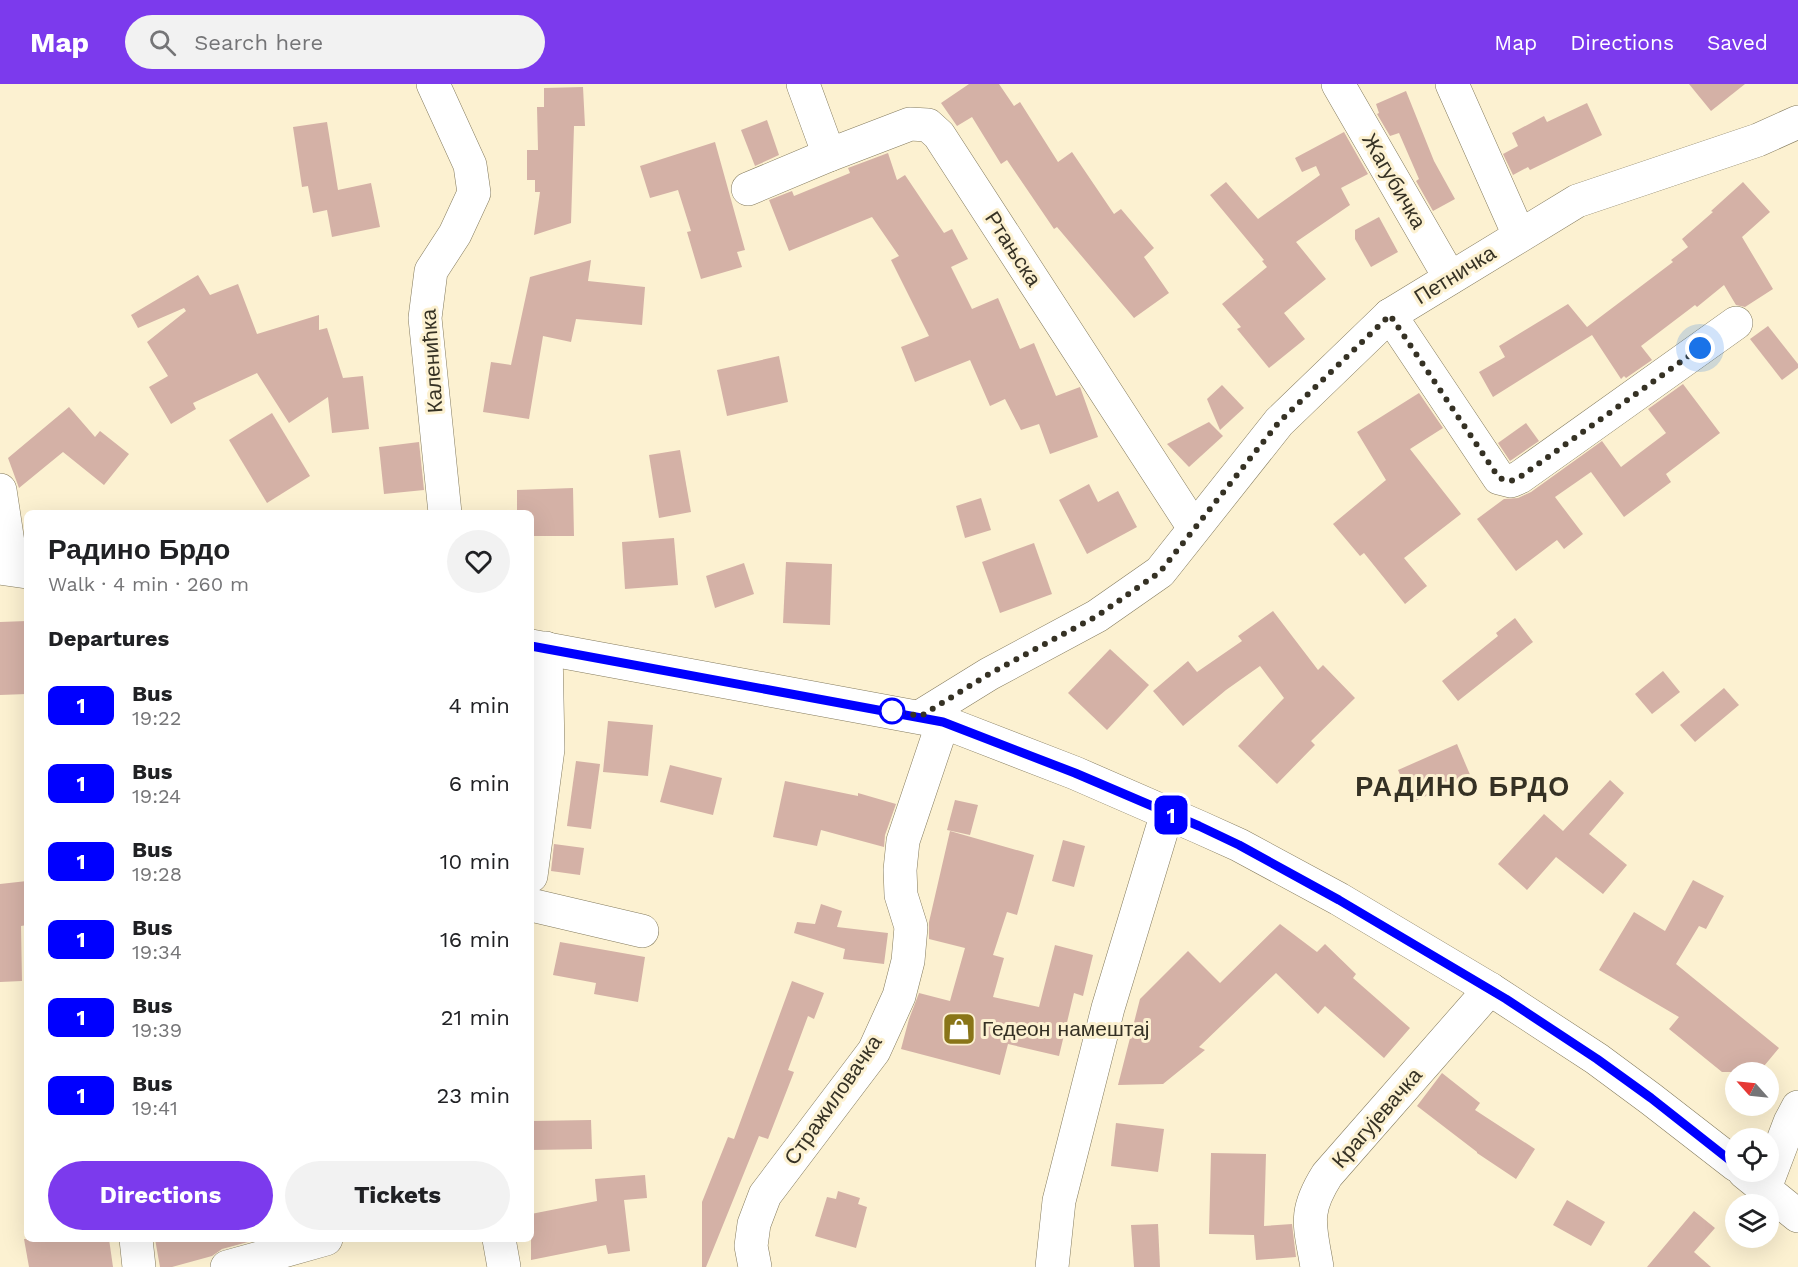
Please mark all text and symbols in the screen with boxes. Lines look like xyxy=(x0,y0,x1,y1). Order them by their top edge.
search box xyxy=(125,15,545,69)
text: Map xyxy=(30,26,89,59)
icon: search xyxy=(146,26,179,59)
text: Search here xyxy=(194,30,323,55)
text: Map xyxy=(1494,30,1537,55)
text: Directions xyxy=(1570,30,1674,55)
text: Saved xyxy=(1707,30,1768,55)
street label: Жагубичка xyxy=(1357,129,1432,233)
street label: Ртањска xyxy=(980,207,1047,291)
street label: Петничка xyxy=(1409,240,1500,309)
street label: Каленићка xyxy=(415,308,448,414)
your location xyxy=(1685,333,1715,363)
button: heart xyxy=(447,530,510,593)
text: Радино Брдо xyxy=(48,533,230,566)
text: Walk · 4 min · 260 m xyxy=(48,572,249,596)
text: Departures xyxy=(48,626,169,651)
text: Bus xyxy=(132,681,172,706)
text: 1 xyxy=(76,693,86,718)
text: 4 min xyxy=(449,693,510,718)
unlabelled marker xyxy=(879,698,905,724)
text: 19:22 xyxy=(132,706,181,730)
text: Bus xyxy=(132,759,172,784)
text: 1 xyxy=(76,771,86,796)
text: 6 min xyxy=(449,771,510,796)
district label: РАДИНО БРДО xyxy=(1355,771,1571,803)
text: 19:24 xyxy=(132,784,181,808)
line badge: 1 xyxy=(1152,796,1190,834)
text: 1 xyxy=(1166,803,1176,828)
text: Bus xyxy=(132,837,172,862)
text: 1 xyxy=(76,849,86,874)
text: 10 min xyxy=(440,849,510,874)
text: 19:28 xyxy=(132,862,182,886)
text: Bus xyxy=(132,915,172,940)
text: 1 xyxy=(76,927,86,952)
text: 16 min xyxy=(440,927,510,952)
text: 19:34 xyxy=(132,940,182,964)
text: Bus xyxy=(132,993,172,1018)
text: 1 xyxy=(76,1005,86,1030)
text: 21 min xyxy=(441,1005,510,1030)
shop icon: Гедеон намештај xyxy=(941,1011,977,1047)
place label: Гедеон намештај xyxy=(982,1016,1150,1041)
text: 19:39 xyxy=(132,1018,182,1042)
street label: Стражиловачка xyxy=(779,1030,887,1169)
street label: Крагујевачка xyxy=(1326,1062,1427,1173)
north arrow xyxy=(1725,1062,1779,1116)
map controls xyxy=(1725,1062,1779,1248)
text: Bus xyxy=(132,1071,172,1096)
text: 1 xyxy=(76,1083,86,1108)
text: 23 min xyxy=(436,1083,510,1108)
text: 19:41 xyxy=(132,1096,178,1120)
button: locate xyxy=(1725,1128,1779,1182)
button: Directions xyxy=(48,1161,273,1230)
button: Tickets xyxy=(285,1161,510,1230)
button: layers xyxy=(1725,1194,1779,1248)

